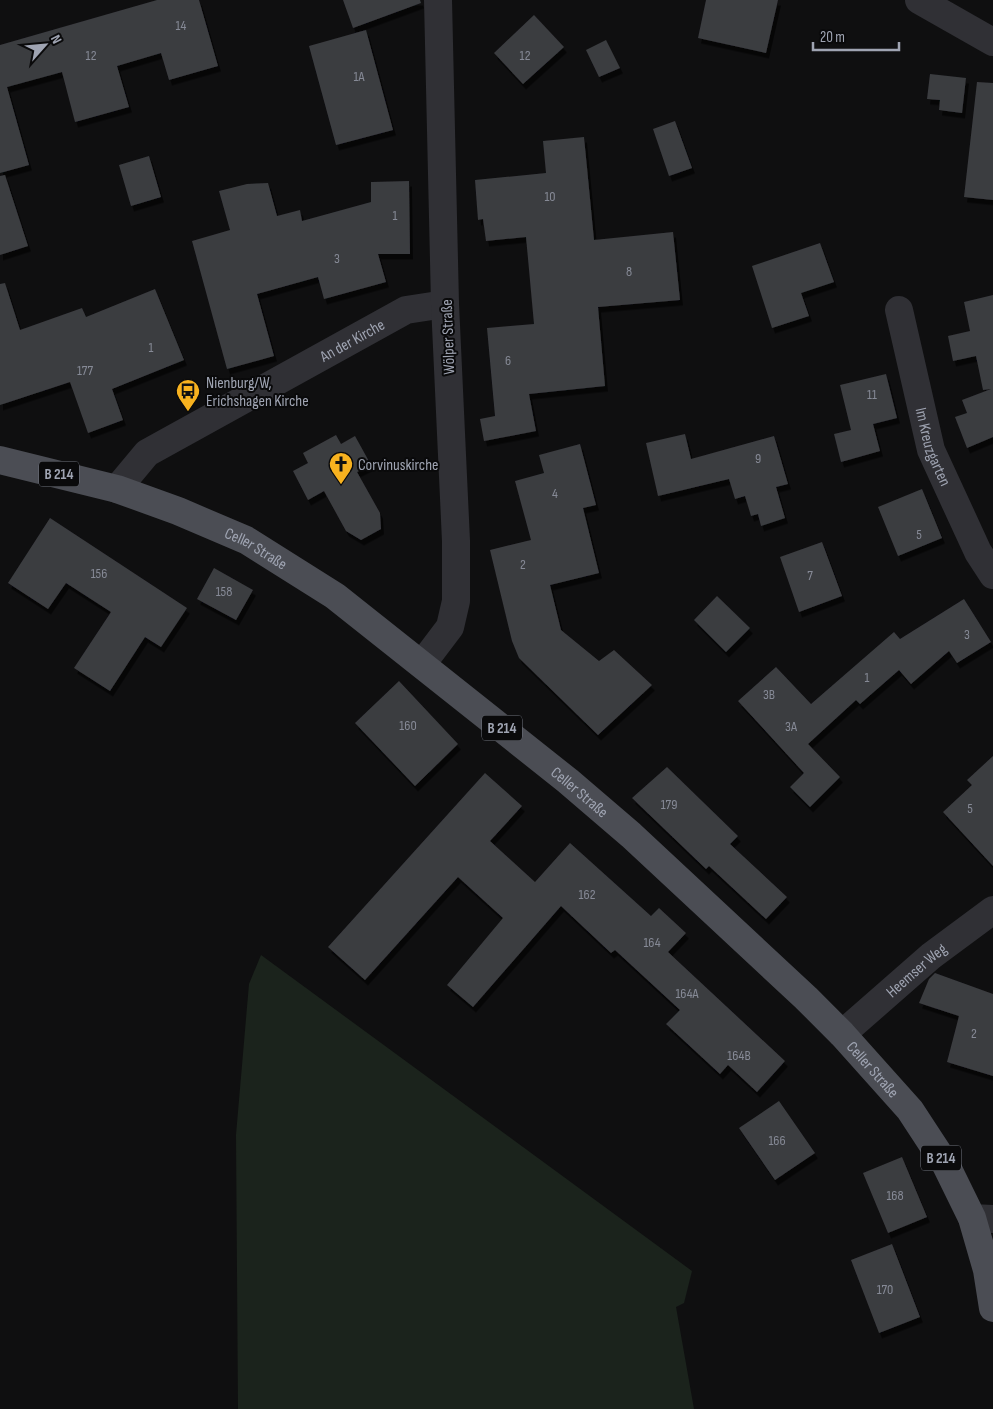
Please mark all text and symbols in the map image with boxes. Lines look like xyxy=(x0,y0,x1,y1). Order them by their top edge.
house number: 14 xyxy=(176,17,187,34)
north arrow xyxy=(20,20,70,70)
scale bar xyxy=(813,20,899,52)
text: 20 m xyxy=(820,28,845,47)
text: N xyxy=(47,32,65,47)
house number: 12 xyxy=(86,47,97,64)
house number: 12 xyxy=(520,47,531,64)
house number: 1A xyxy=(353,68,366,85)
house number: 10 xyxy=(544,188,556,205)
house number: 1 xyxy=(393,207,398,224)
house number: 3 xyxy=(334,250,340,267)
house number: 8 xyxy=(626,263,632,280)
street label: Wölper Straße xyxy=(438,299,459,375)
street label: An der Kirche xyxy=(316,316,388,367)
house number: 1 xyxy=(149,339,154,356)
house number: 6 xyxy=(505,352,511,369)
house number: 177 xyxy=(77,362,93,379)
place label: Nienburg/W, Erichshagen Kirche xyxy=(206,374,309,411)
bus stop icon: Nienburg/W, Erichshagen Kirche xyxy=(175,378,201,412)
house number: 11 xyxy=(867,386,877,403)
street label: Im Kreuzgarten xyxy=(911,406,954,489)
house number: 9 xyxy=(755,450,761,467)
church icon: Corvinuskirche xyxy=(328,451,354,485)
place label: Corvinuskirche xyxy=(358,456,439,475)
road number: B 214 xyxy=(39,462,79,486)
house number: 4 xyxy=(552,485,558,502)
street label: Celler Straße xyxy=(222,524,290,574)
house number: 5 xyxy=(916,526,922,543)
house number: 2 xyxy=(520,556,526,573)
house number: 156 xyxy=(91,565,107,582)
house number: 7 xyxy=(807,567,813,584)
house number: 158 xyxy=(216,583,232,600)
house number: 3 xyxy=(964,626,970,643)
house number: 1 xyxy=(865,669,870,686)
house number: 3B xyxy=(763,686,775,703)
road number: B 214 xyxy=(482,716,522,740)
house number: 160 xyxy=(399,717,417,734)
house number: 3A xyxy=(785,718,798,735)
street label: Celler Straße xyxy=(547,763,612,822)
house number: 179 xyxy=(661,796,677,813)
house number: 5 xyxy=(967,800,973,817)
house number: 162 xyxy=(579,886,596,903)
house number: 164 xyxy=(643,934,661,951)
street label: Heemser Weg xyxy=(883,940,951,1002)
house number: 164A xyxy=(675,985,700,1002)
house number: 2 xyxy=(971,1025,977,1042)
street label: Celler Straße xyxy=(842,1038,902,1102)
house number: 164B xyxy=(727,1047,751,1064)
house number: 166 xyxy=(768,1132,786,1149)
road number: B 214 xyxy=(921,1146,961,1170)
house number: 168 xyxy=(886,1187,904,1204)
house number: 170 xyxy=(877,1281,893,1298)

